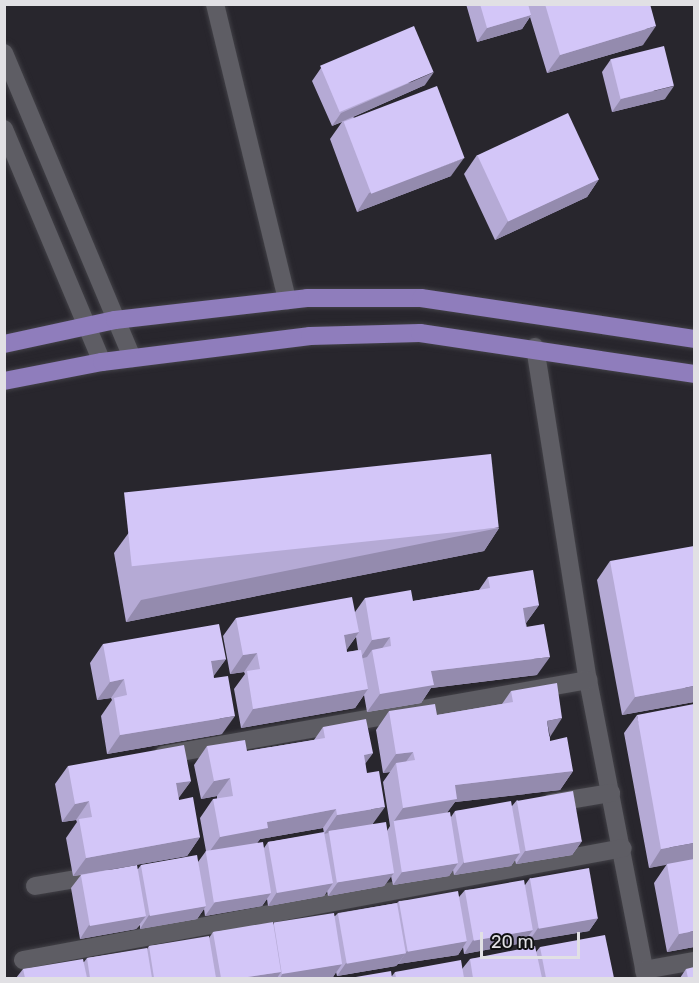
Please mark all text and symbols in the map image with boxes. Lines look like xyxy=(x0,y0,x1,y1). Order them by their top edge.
scale bar xyxy=(483,920,584,958)
text: 20 m xyxy=(491,931,533,953)

